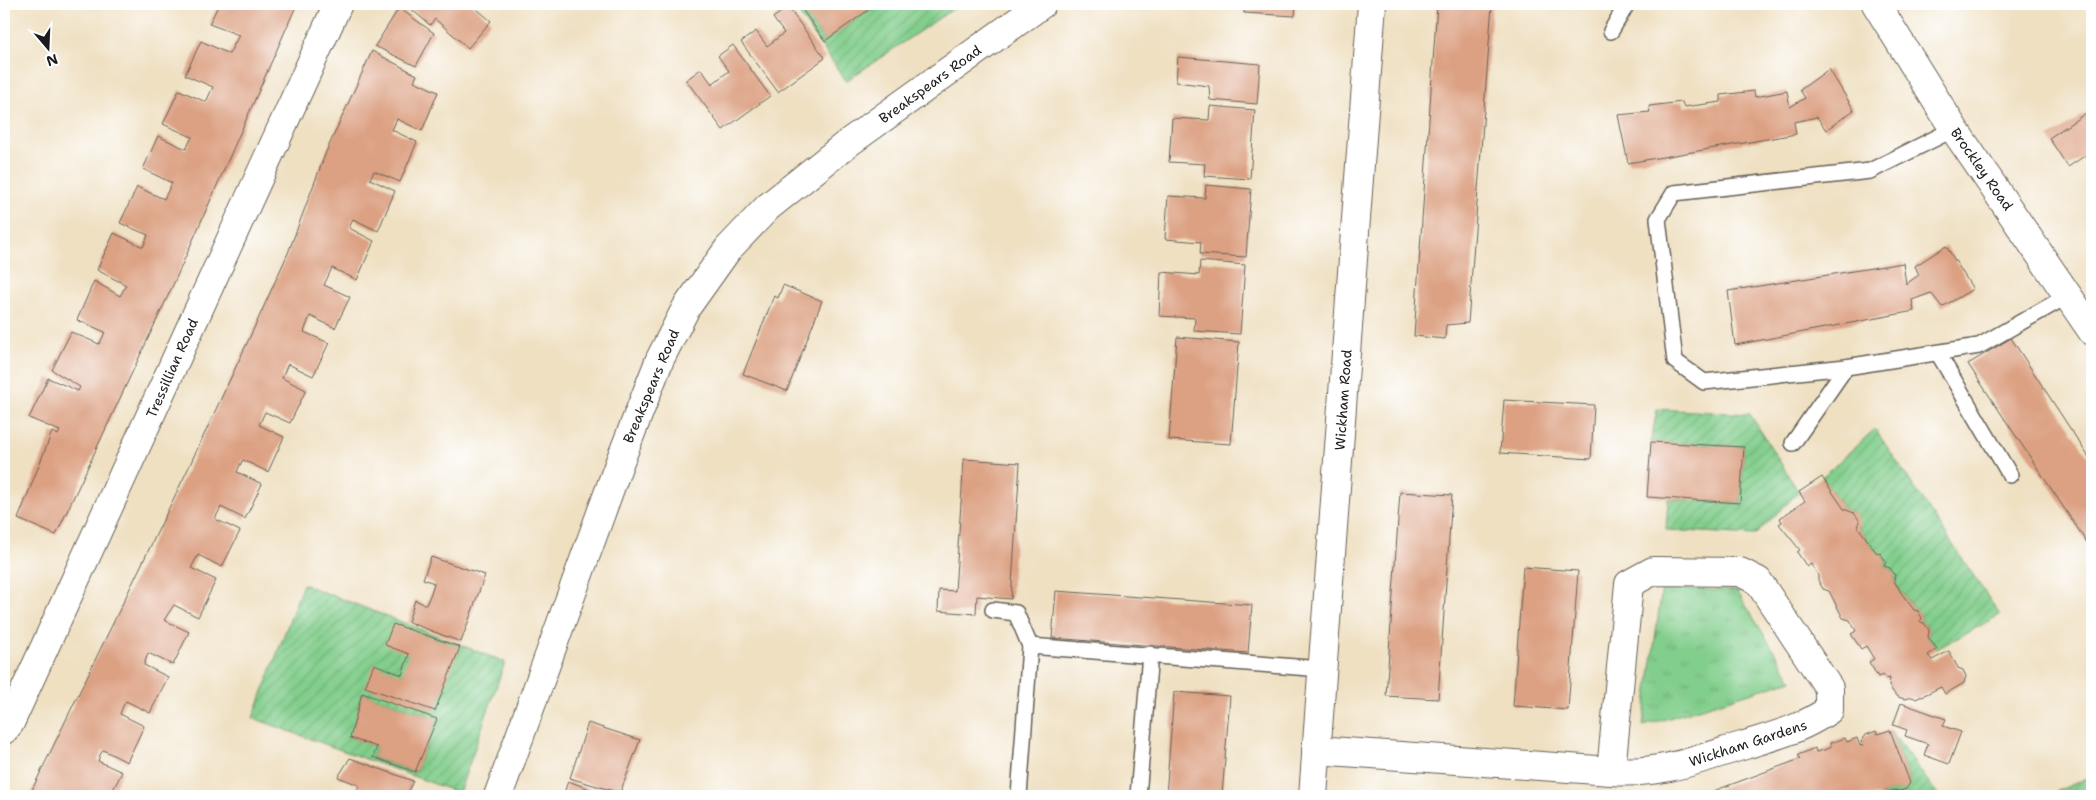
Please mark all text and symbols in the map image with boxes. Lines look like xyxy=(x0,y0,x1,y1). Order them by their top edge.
north arrow xyxy=(22,22,72,72)
street label: Breakspears Road xyxy=(875,41,985,127)
text: N xyxy=(44,50,60,71)
street label: Brockley Road xyxy=(1947,124,2017,214)
street label: Tressillian Road xyxy=(142,315,202,421)
street label: Breakspears Road xyxy=(619,326,683,446)
street label: Wickham Road xyxy=(1331,349,1356,451)
street label: Wickham Gardens xyxy=(1687,715,1809,771)

